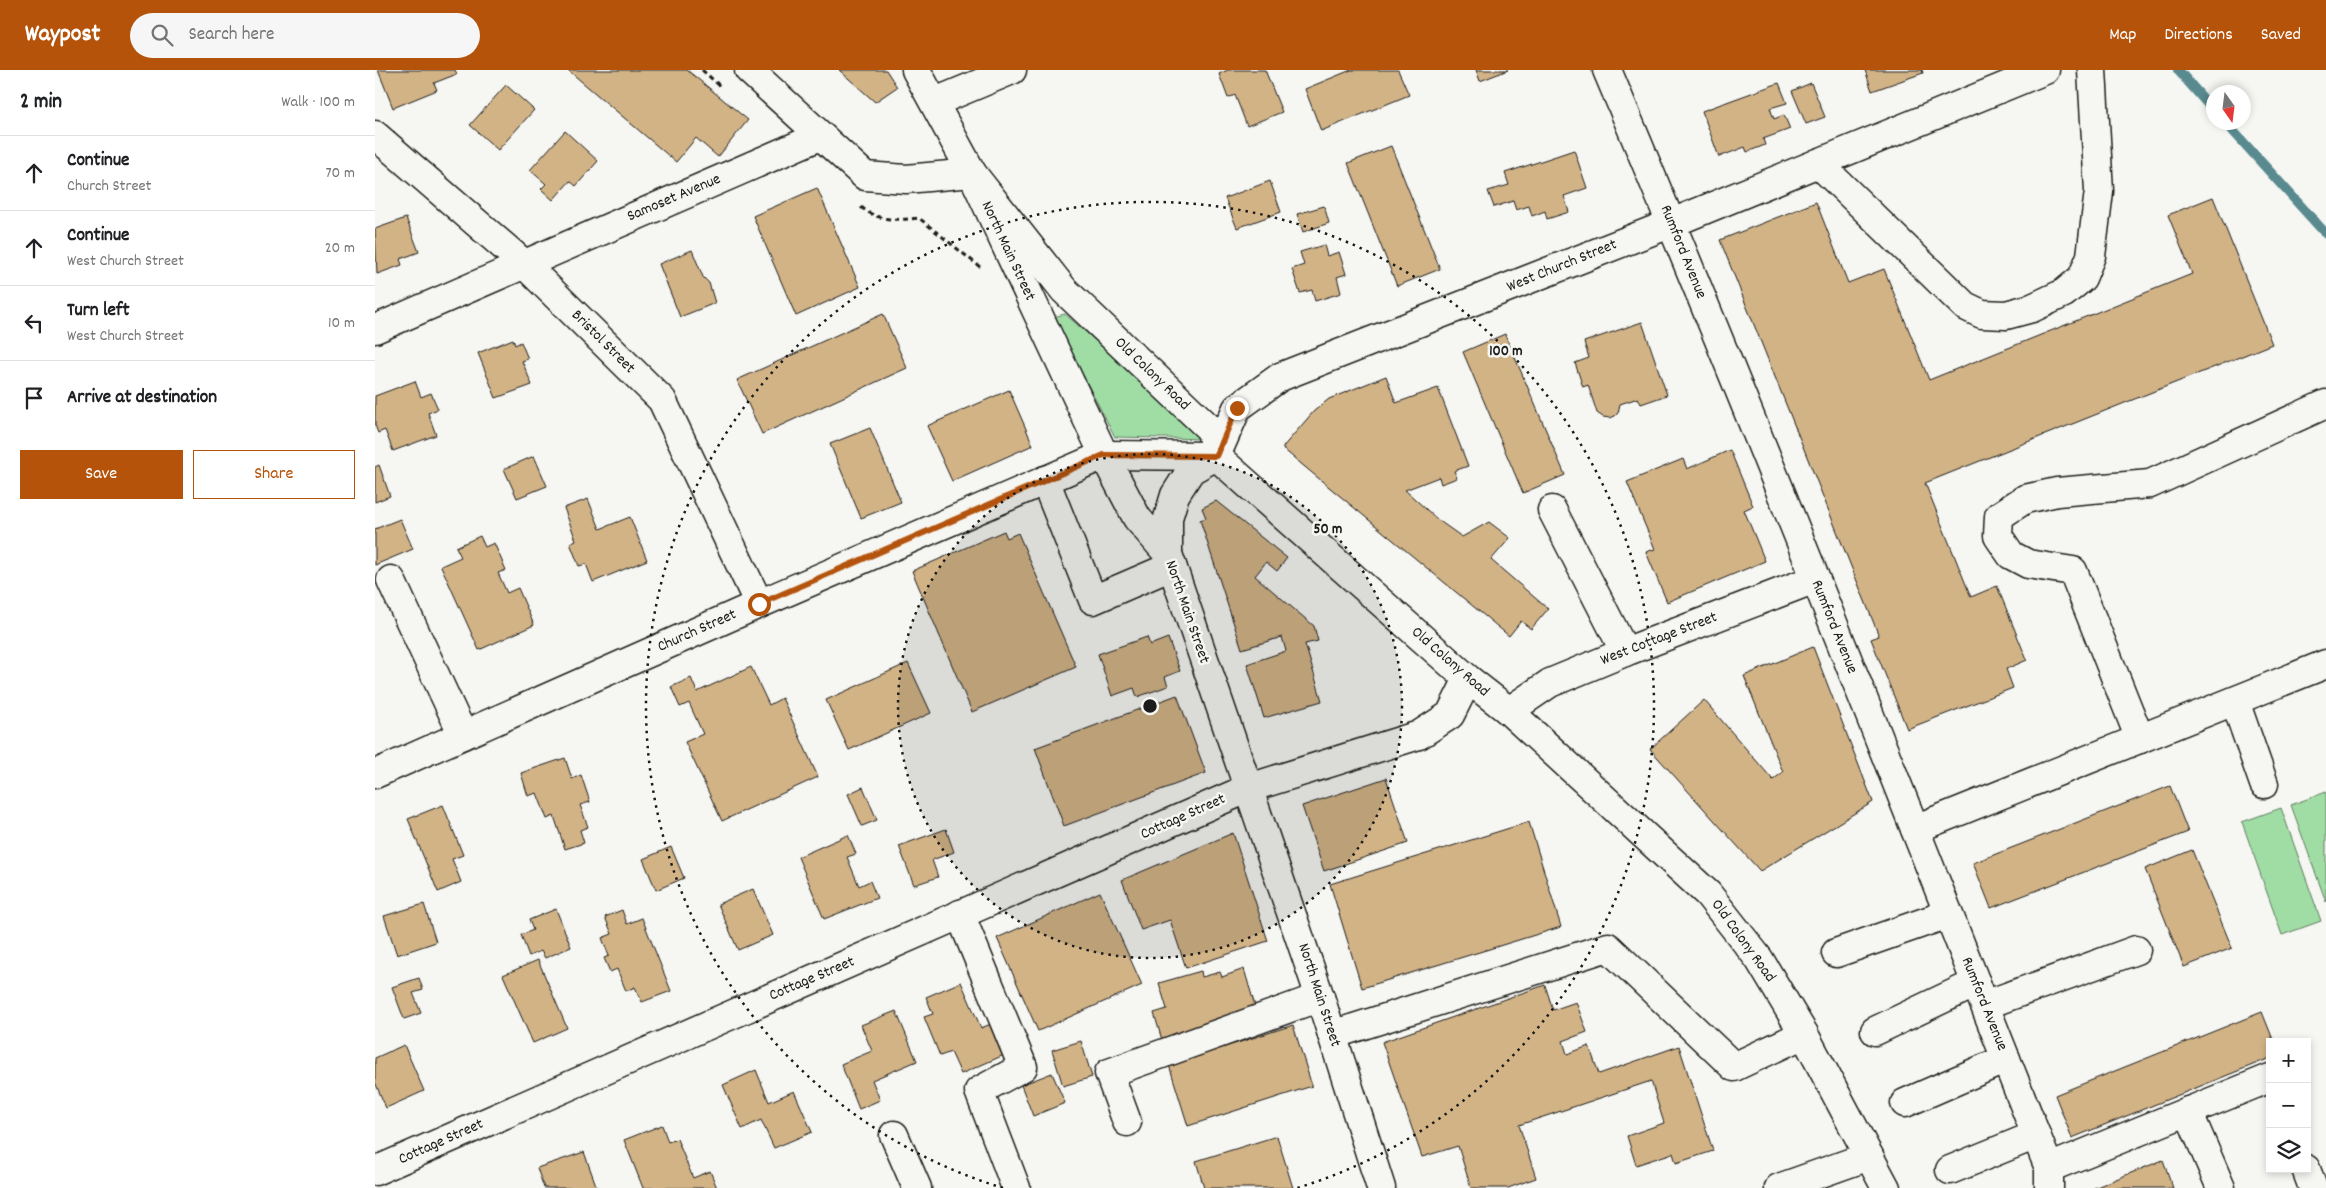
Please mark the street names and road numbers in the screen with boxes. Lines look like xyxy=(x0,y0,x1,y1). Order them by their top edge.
street label: Samoset Avenue xyxy=(624,168,724,228)
street label: North Main Street xyxy=(975,197,1041,305)
street label: Rumford Avenue xyxy=(1654,202,1712,302)
street label: West Church Street xyxy=(1503,233,1621,299)
street label: Bristol Street xyxy=(566,305,640,379)
street label: Old Colony Road xyxy=(1109,332,1195,416)
street label: North Main Street xyxy=(1159,557,1215,667)
street label: Rumford Avenue xyxy=(1805,577,1863,677)
street label: Church Street xyxy=(654,603,740,659)
street label: West Cottage Street xyxy=(1597,606,1721,672)
street label: Old Colony Road xyxy=(1406,621,1494,703)
street label: Cottage Street xyxy=(1137,788,1229,846)
street label: Old Colony Road xyxy=(1705,895,1781,987)
street label: North Main Street xyxy=(1291,940,1347,1050)
street label: Cottage Street xyxy=(766,951,858,1007)
street label: Rumford Avenue xyxy=(1955,954,2013,1054)
street label: Cottage Street xyxy=(395,1113,487,1171)

